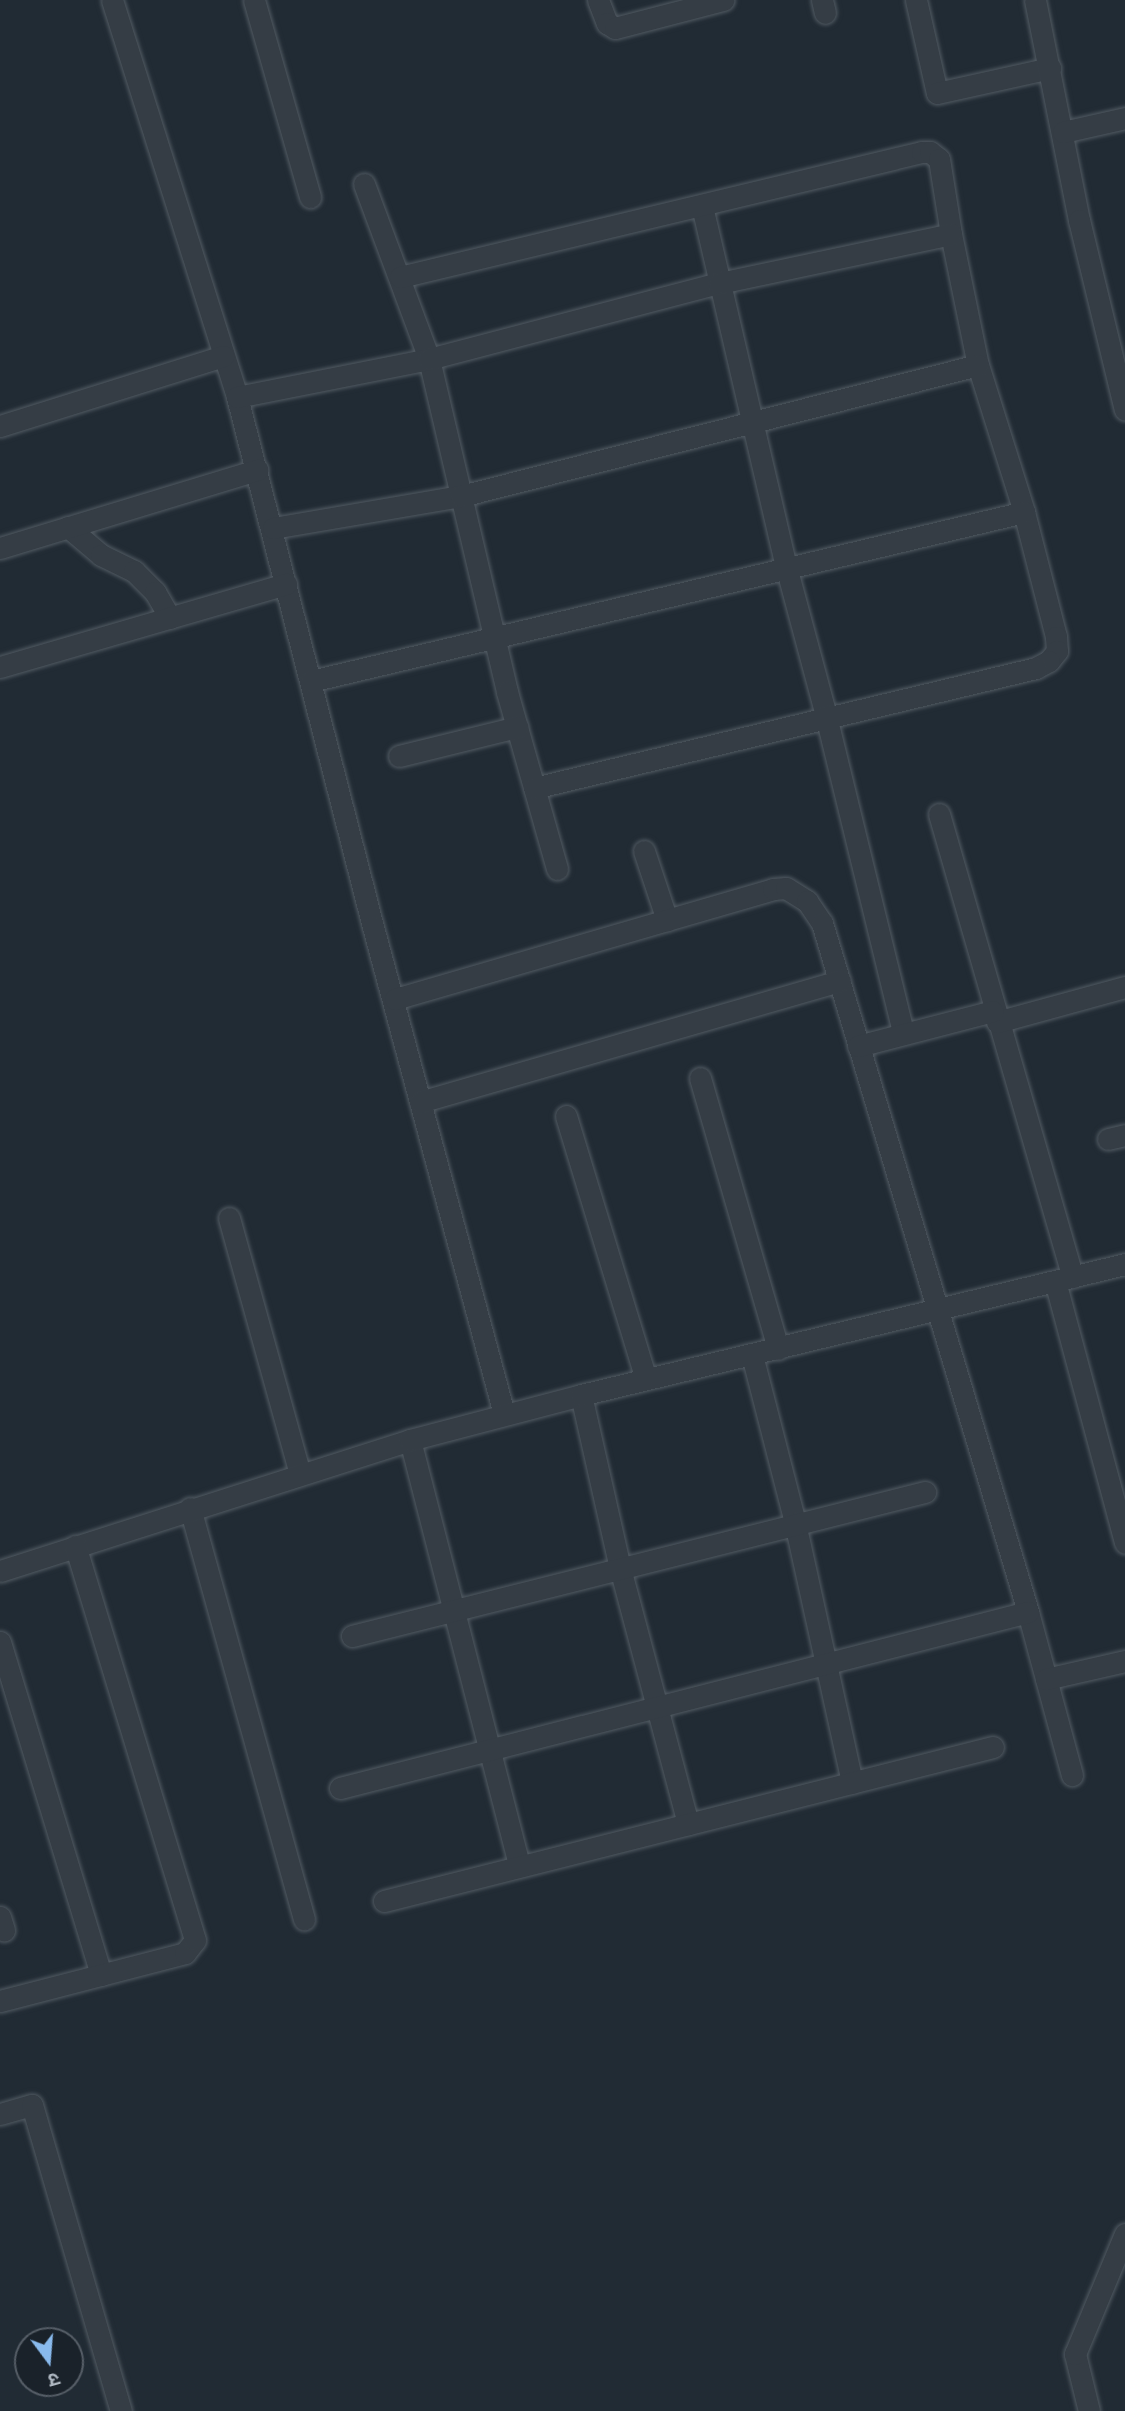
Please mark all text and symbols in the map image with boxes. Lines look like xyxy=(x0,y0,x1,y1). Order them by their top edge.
north arrow xyxy=(14,2327,84,2397)
text: उ xyxy=(46,2368,63,2392)

